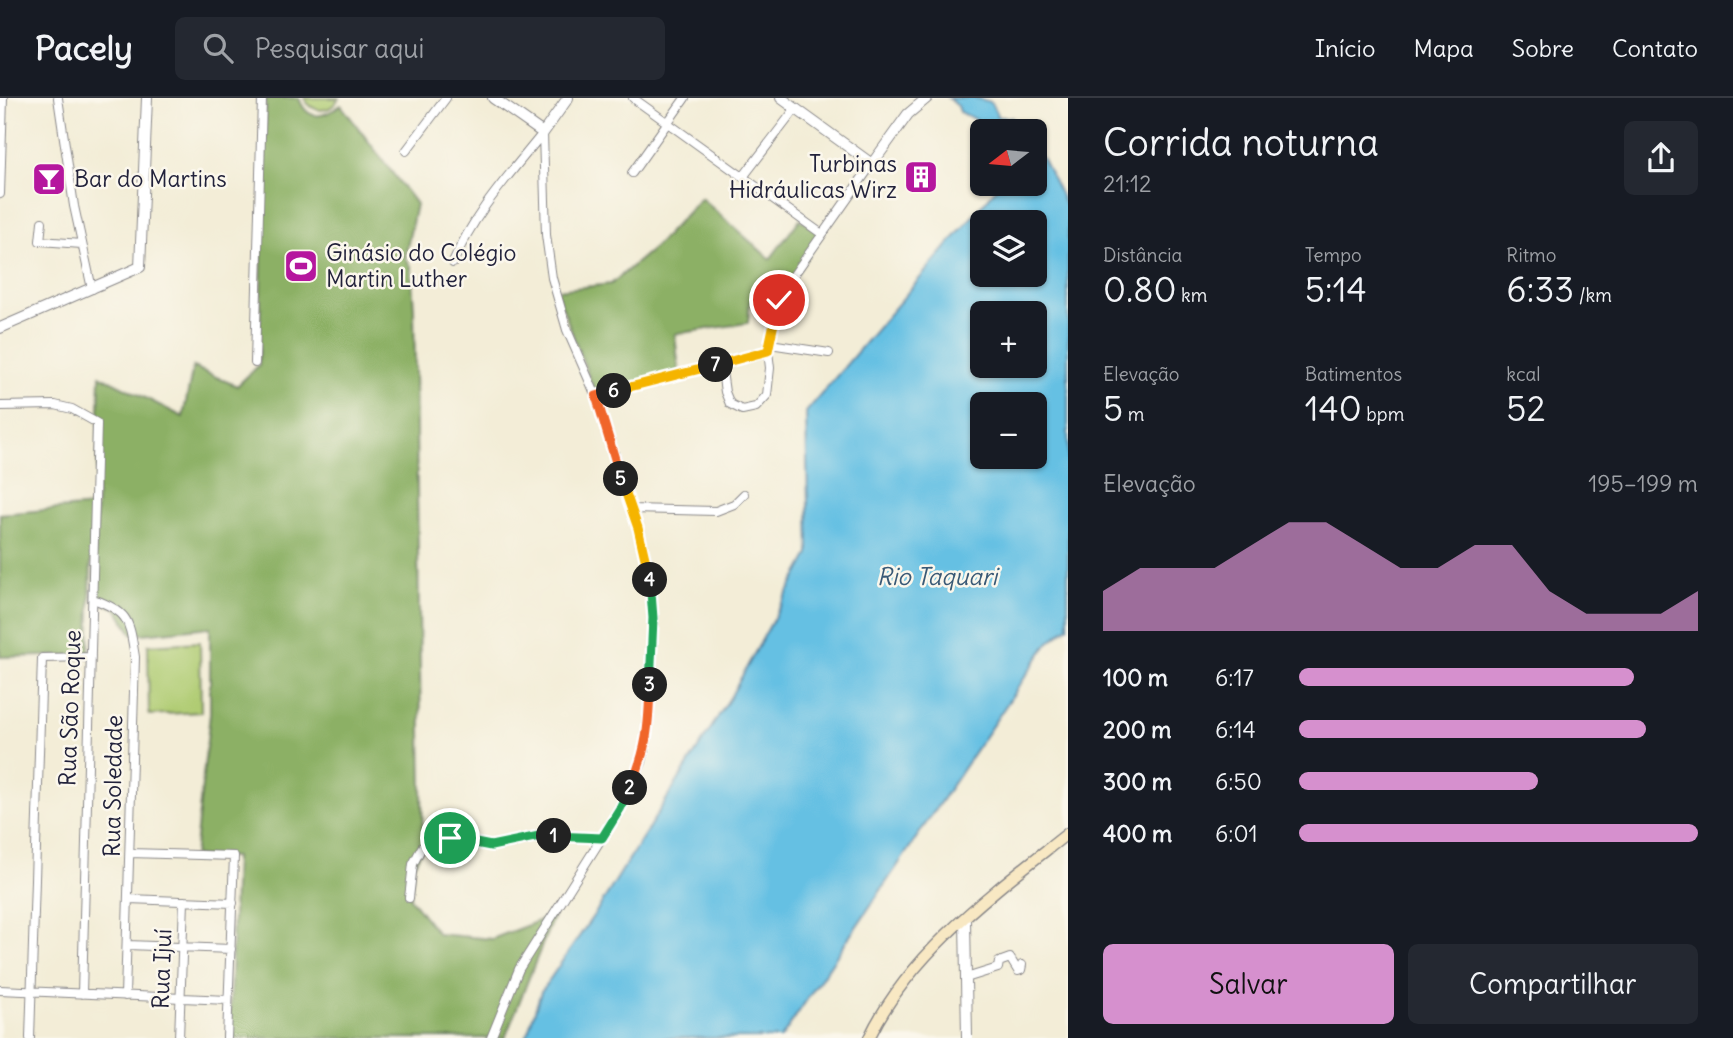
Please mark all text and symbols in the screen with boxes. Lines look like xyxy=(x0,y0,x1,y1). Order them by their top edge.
search box xyxy=(175,17,665,80)
text: Pacely xyxy=(35,27,133,69)
icon: search xyxy=(199,29,237,67)
text: Pesquisar aqui xyxy=(255,32,424,65)
text: Início xyxy=(1315,33,1375,63)
text: Mapa xyxy=(1413,33,1474,63)
text: Sobre xyxy=(1512,33,1574,63)
text: Contato xyxy=(1612,33,1698,63)
north arrow xyxy=(970,119,1046,196)
map controls xyxy=(970,119,1047,469)
text: Corrida noturna xyxy=(1103,119,1379,166)
button: share xyxy=(1624,121,1698,195)
place label: Turbinas Hidráulicas Wirz xyxy=(729,149,897,204)
building icon: Turbinas Hidráulicas Wirz xyxy=(902,158,940,196)
bar icon: Bar do Martins xyxy=(30,160,68,198)
place label: Bar do Martins xyxy=(74,164,227,193)
text: 21:12 xyxy=(1103,169,1152,198)
button: layers xyxy=(970,210,1047,287)
place label: Ginásio do Colégio Martin Luther xyxy=(326,238,516,293)
text: Distância xyxy=(1103,243,1182,267)
text: Tempo xyxy=(1305,243,1362,267)
text: Ritmo xyxy=(1506,243,1556,267)
sports icon: Ginásio do Colégio Martin Luther xyxy=(282,247,320,285)
text: 0.80 xyxy=(1103,267,1176,311)
text: 5:14 xyxy=(1305,267,1367,311)
text: 6:33 xyxy=(1506,267,1574,311)
pin xyxy=(749,270,809,330)
icon: check xyxy=(760,281,798,319)
text: km xyxy=(1176,283,1207,307)
text: /km xyxy=(1574,283,1612,307)
button: + xyxy=(970,301,1047,378)
pin: 7 xyxy=(698,348,734,382)
text: 7 xyxy=(711,352,720,376)
text: Elevação xyxy=(1103,362,1180,386)
text: Batimentos xyxy=(1305,362,1402,386)
text: kcal xyxy=(1506,362,1541,386)
pin: 6 xyxy=(596,374,632,408)
text: 6 xyxy=(608,378,619,402)
text: 5 xyxy=(1103,386,1123,430)
text: 140 xyxy=(1305,386,1362,430)
text: 52 xyxy=(1506,386,1546,430)
button: − xyxy=(970,392,1047,469)
text: m xyxy=(1123,402,1144,426)
text: bpm xyxy=(1362,402,1404,426)
pin: 5 xyxy=(604,462,638,496)
text: 5 xyxy=(615,466,626,490)
text: Elevação xyxy=(1103,469,1196,498)
text: 195–199 m xyxy=(1588,469,1698,498)
water label: Rio Taquari xyxy=(877,561,1000,591)
pin: 4 xyxy=(632,562,668,598)
text: 4 xyxy=(644,567,655,591)
street label: Rua São Roque xyxy=(52,629,87,787)
text: 100 m xyxy=(1103,663,1168,692)
text: 6:17 xyxy=(1215,663,1254,692)
pin: 3 xyxy=(632,668,668,702)
text: 3 xyxy=(644,672,655,696)
street label: Rua Soledade xyxy=(97,715,128,857)
text: 200 m xyxy=(1103,715,1172,744)
text: 6:14 xyxy=(1215,715,1256,744)
text: 300 m xyxy=(1103,767,1172,796)
text: 6:50 xyxy=(1215,767,1262,796)
pin: 2 xyxy=(612,770,648,806)
text: 2 xyxy=(624,775,635,799)
pin xyxy=(420,808,480,868)
pin: 1 xyxy=(536,818,572,854)
icon: arrive xyxy=(431,819,469,857)
text: 400 m xyxy=(1103,819,1172,848)
text: 6:01 xyxy=(1215,819,1258,848)
text: 1 xyxy=(550,823,557,847)
street label: Rua Ijuí xyxy=(146,928,177,1010)
button: Salvar xyxy=(1103,944,1394,1024)
button: Compartilhar xyxy=(1408,944,1698,1024)

